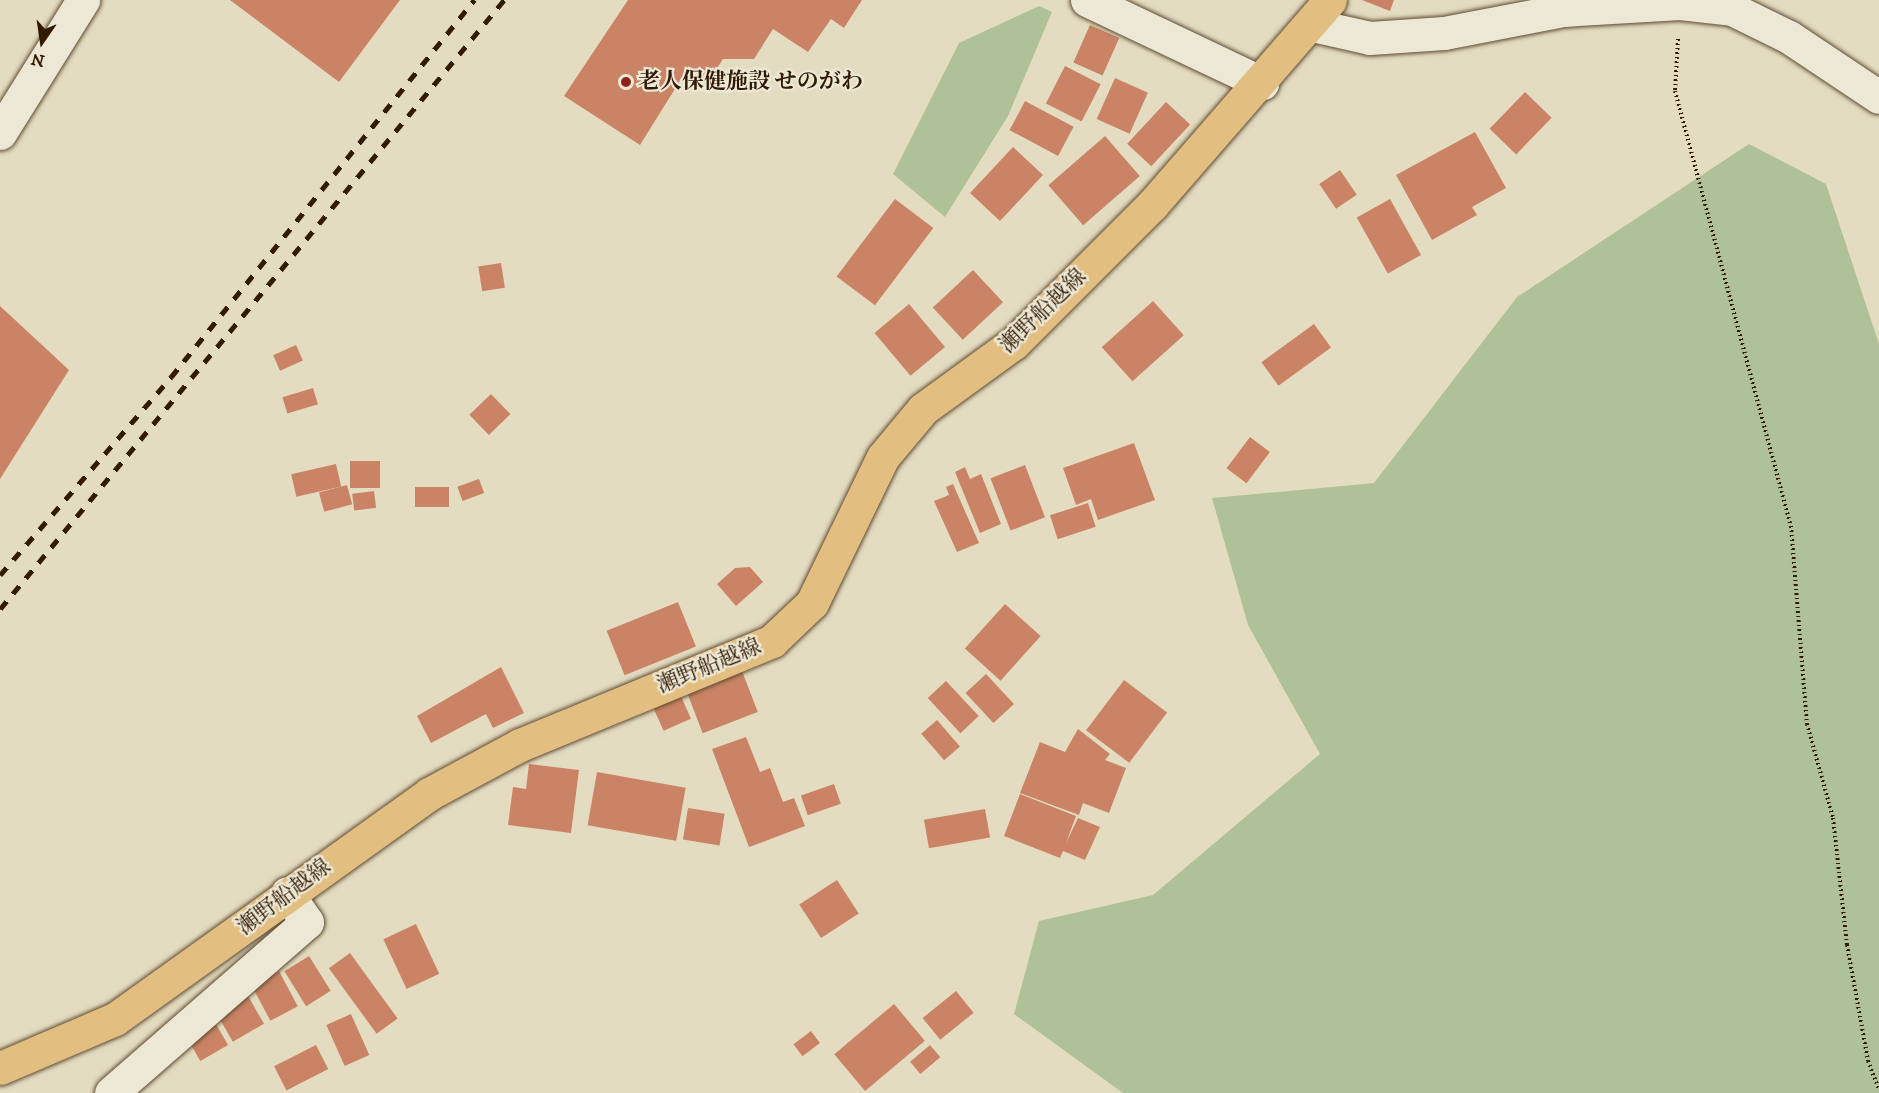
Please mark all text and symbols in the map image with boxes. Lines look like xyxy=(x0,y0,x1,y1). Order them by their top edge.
north arrow xyxy=(12,12,72,72)
text: N xyxy=(29,48,47,71)
place label: 老人保健施設 せのがわ xyxy=(638,69,863,95)
marker: 老人保健施設 せのがわ xyxy=(619,75,633,89)
street label: 瀬野船越線 xyxy=(994,263,1092,359)
street label: 瀬野船越線 xyxy=(653,633,765,699)
street label: 瀬野船越線 xyxy=(232,853,336,941)

